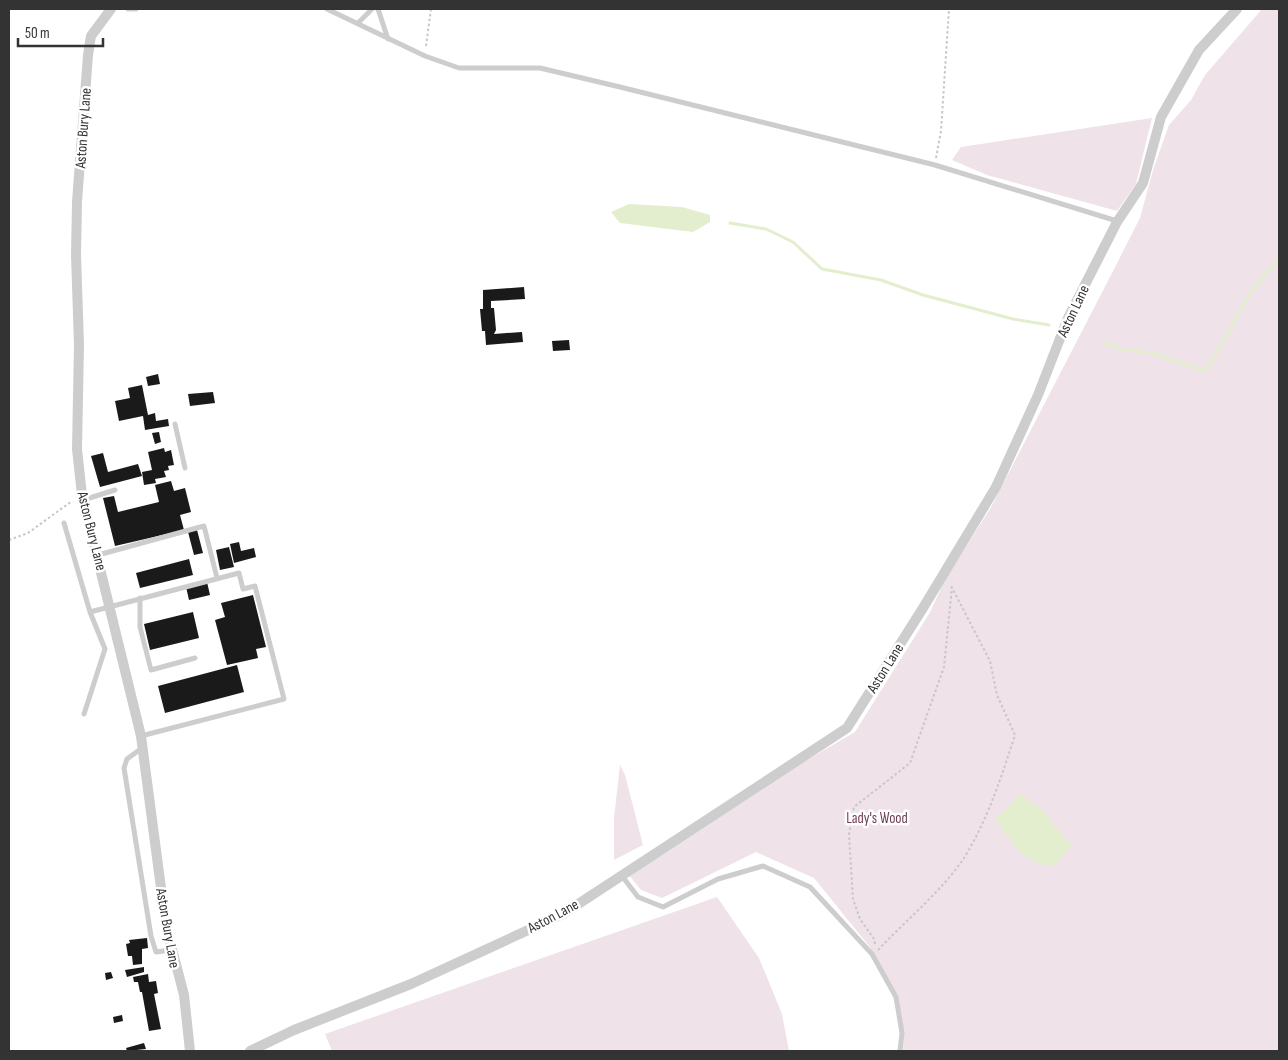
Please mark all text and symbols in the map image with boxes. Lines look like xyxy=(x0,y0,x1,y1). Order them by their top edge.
scale bar xyxy=(18,15,102,47)
text: 50 m xyxy=(25,24,50,43)
street label: Aston Bury Lane xyxy=(71,87,96,170)
street label: Aston Lane xyxy=(1053,282,1094,341)
street label: Aston Bury Lane xyxy=(72,489,110,573)
street label: Aston Lane xyxy=(862,640,908,698)
park label: Lady's Wood xyxy=(846,809,908,828)
street label: Aston Bury Lane xyxy=(151,886,184,969)
street label: Aston Lane xyxy=(524,895,582,938)

